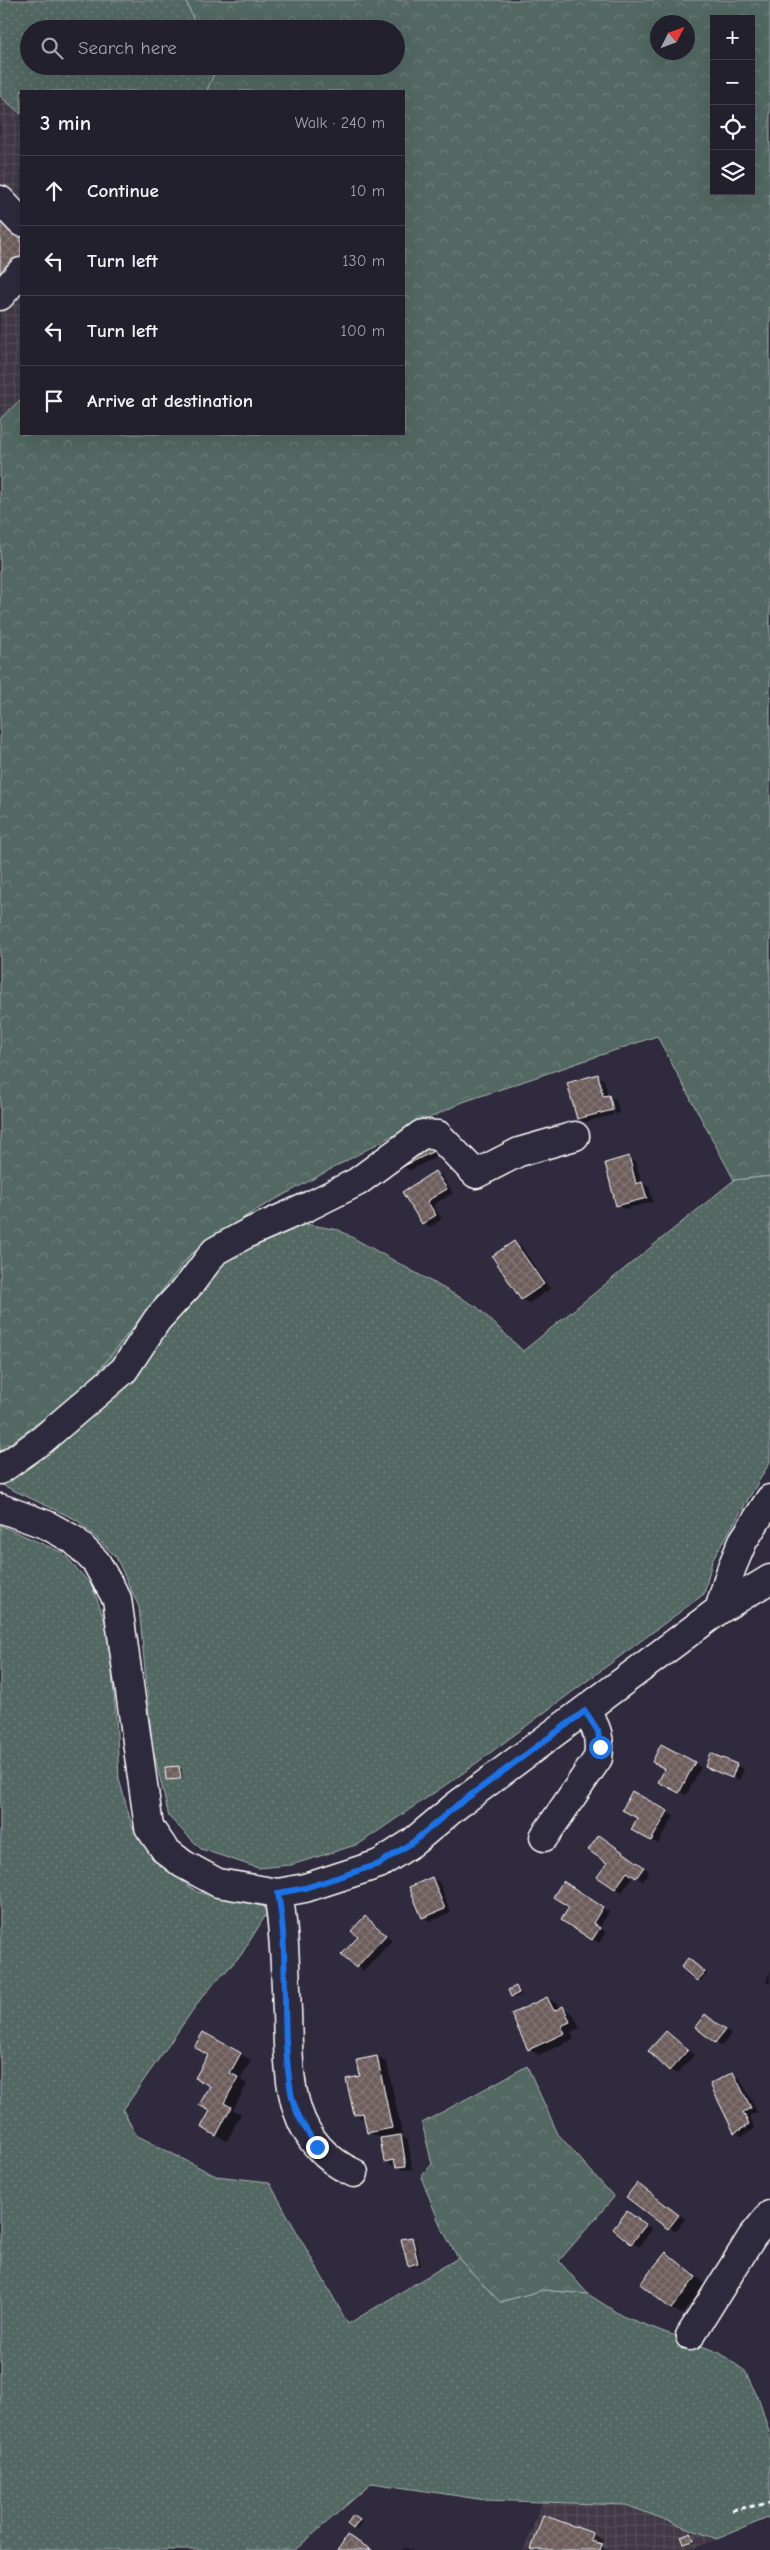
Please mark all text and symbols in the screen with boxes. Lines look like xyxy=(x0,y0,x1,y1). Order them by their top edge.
north arrow xyxy=(650,15,695,60)
map controls xyxy=(710,15,755,195)
button: + xyxy=(710,15,755,60)
search box xyxy=(20,20,405,75)
icon: search xyxy=(38,34,66,62)
text: Search here xyxy=(78,37,177,59)
button: − xyxy=(710,60,755,105)
button: locate xyxy=(710,105,755,150)
text: 3 min xyxy=(40,111,91,135)
text: Walk · 240 m xyxy=(295,114,385,132)
button: layers xyxy=(710,150,755,195)
icon: ahead xyxy=(40,177,68,205)
text: Continue xyxy=(87,180,159,202)
text: 10 m xyxy=(350,182,385,200)
icon: left xyxy=(40,247,68,275)
text: Turn left xyxy=(87,250,158,272)
text: 130 m xyxy=(342,252,385,270)
icon: left xyxy=(40,317,68,345)
text: Turn left xyxy=(87,320,158,342)
text: 100 m xyxy=(341,322,385,340)
icon: arrive xyxy=(40,387,68,415)
text: Arrive at destination xyxy=(87,390,253,412)
route start xyxy=(589,1736,612,1759)
route end xyxy=(306,2136,329,2159)

